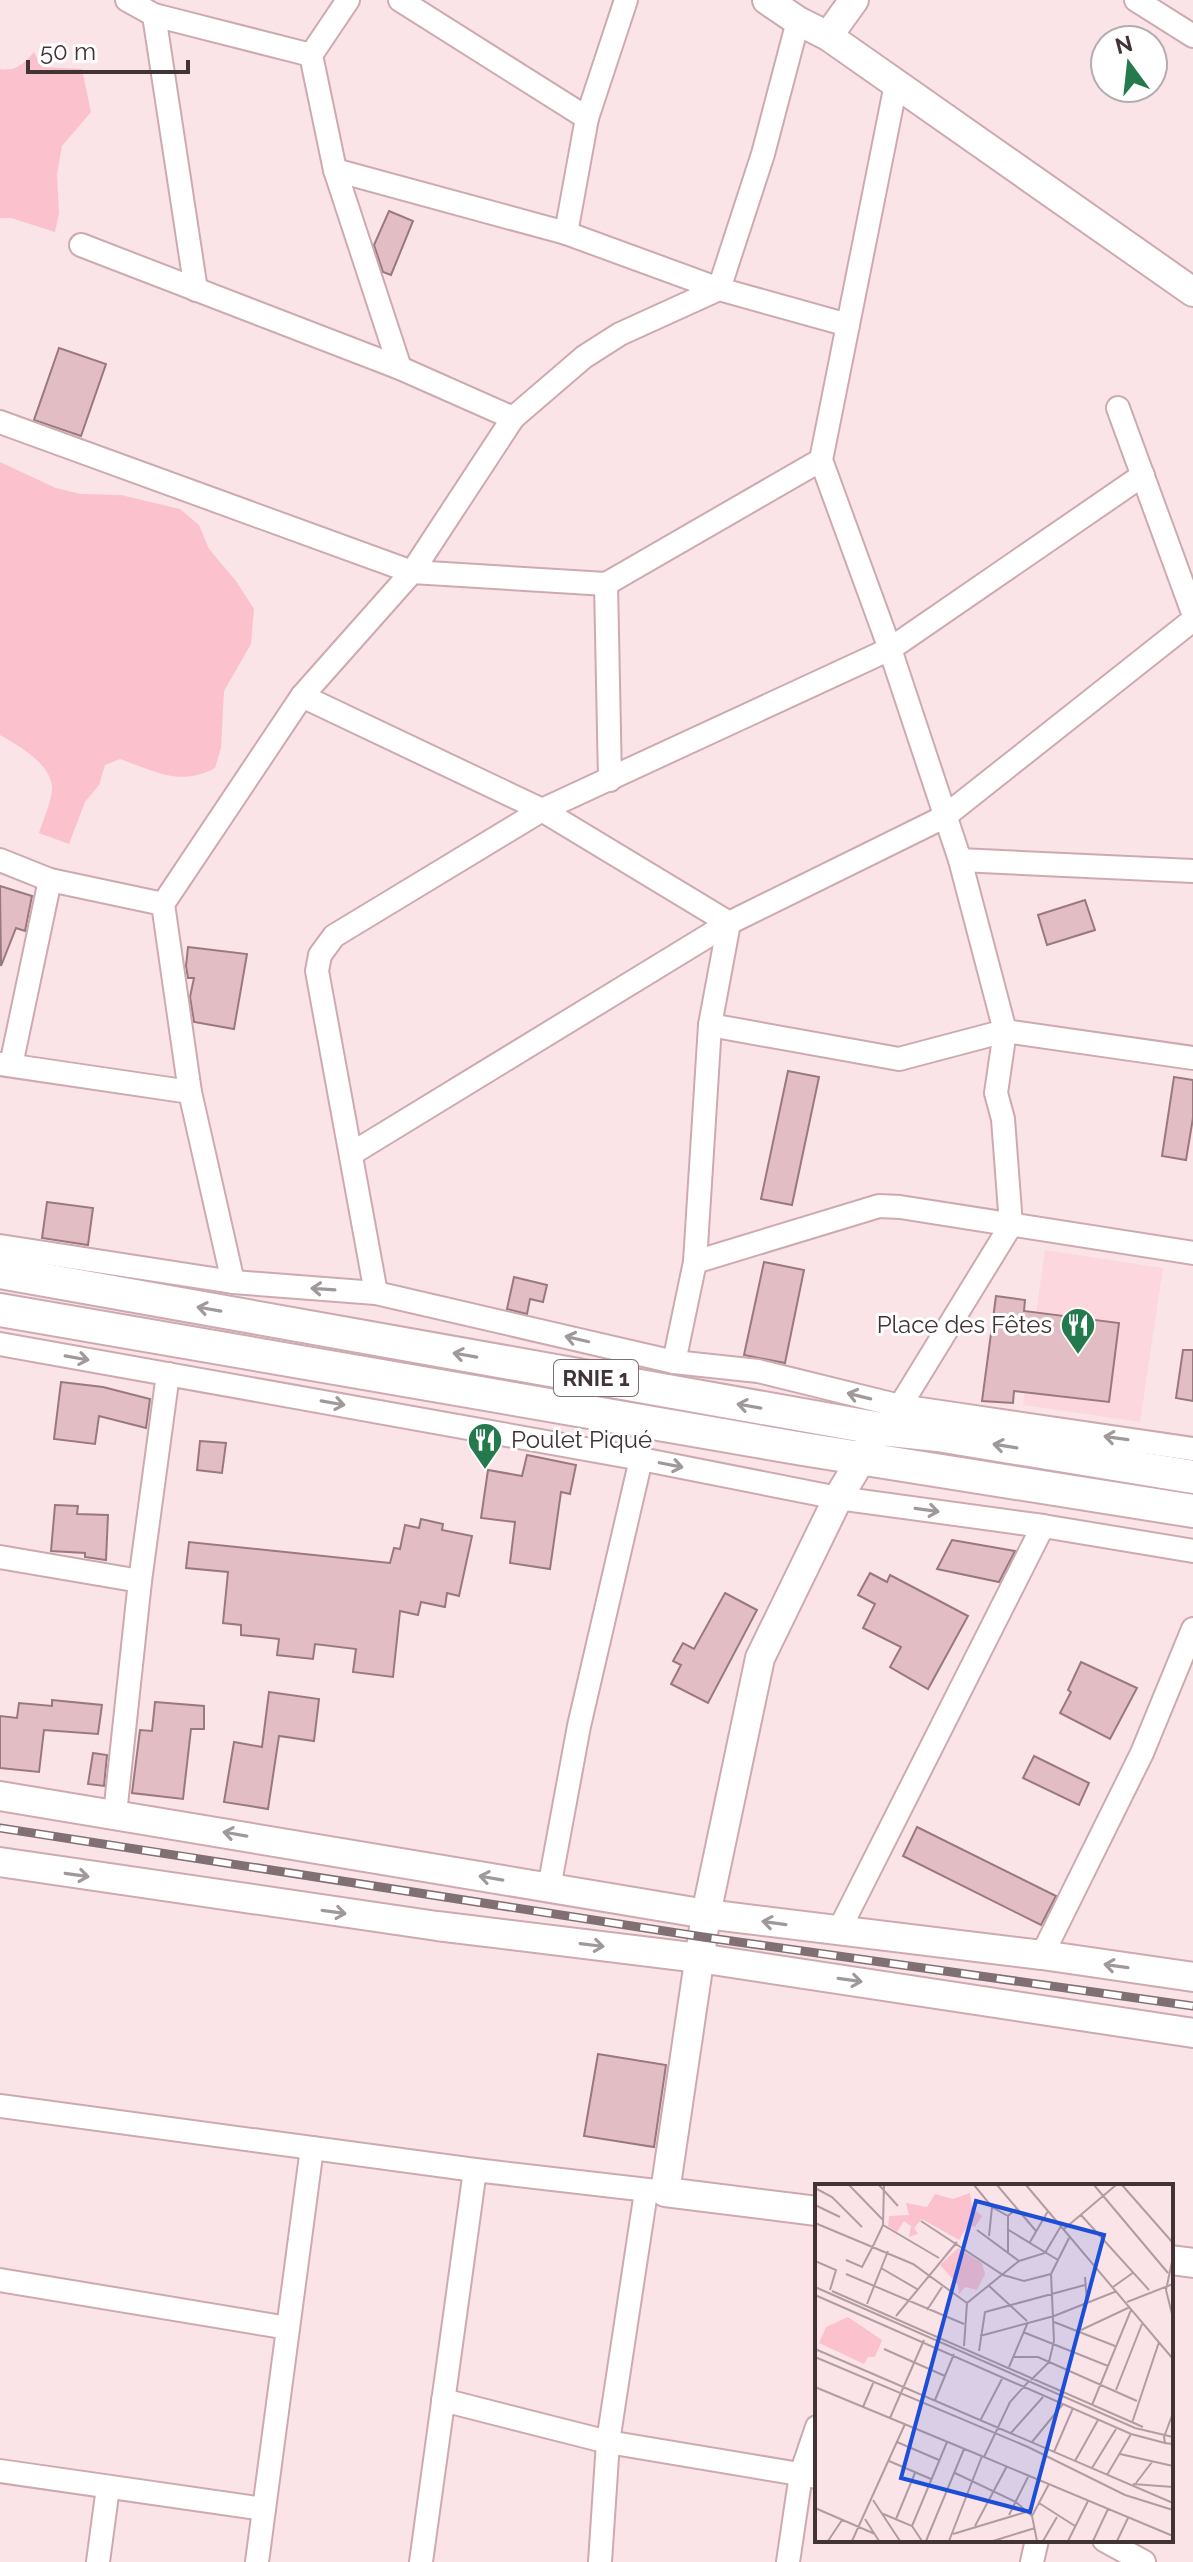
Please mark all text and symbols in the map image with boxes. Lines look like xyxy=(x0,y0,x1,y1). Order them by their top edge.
scale bar xyxy=(28,24,188,74)
north arrow xyxy=(1089,24,1169,104)
text: N xyxy=(1112,30,1135,59)
text: 50 m xyxy=(40,37,96,66)
one-way arrow xyxy=(310,1281,337,1296)
one-way arrow xyxy=(197,1301,223,1316)
restaurant icon: Place des Fêtes xyxy=(1059,1306,1097,1356)
place label: Place des Fêtes xyxy=(877,1310,1052,1339)
one-way arrow xyxy=(565,1331,591,1346)
one-way arrow xyxy=(453,1347,478,1362)
one-way arrow xyxy=(64,1351,89,1366)
road number: RNIE 1 xyxy=(554,1360,638,1396)
one-way arrow xyxy=(847,1388,873,1403)
one-way arrow xyxy=(320,1397,345,1412)
one-way arrow xyxy=(737,1397,762,1412)
restaurant icon: Poulet Piqué xyxy=(466,1421,504,1471)
place label: Poulet Piqué xyxy=(511,1425,652,1454)
one-way arrow xyxy=(1104,1430,1129,1445)
one-way arrow xyxy=(993,1438,1019,1453)
one-way arrow xyxy=(658,1458,684,1473)
one-way arrow xyxy=(914,1503,939,1518)
one-way arrow xyxy=(222,1826,248,1841)
one-way arrow xyxy=(64,1868,89,1883)
one-way arrow xyxy=(479,1869,504,1884)
one-way arrow xyxy=(321,1905,346,1920)
one-way arrow xyxy=(762,1915,788,1930)
one-way arrow xyxy=(579,1938,604,1953)
one-way arrow xyxy=(1104,1958,1129,1973)
one-way arrow xyxy=(837,1973,862,1988)
inset map xyxy=(815,2184,1173,2542)

